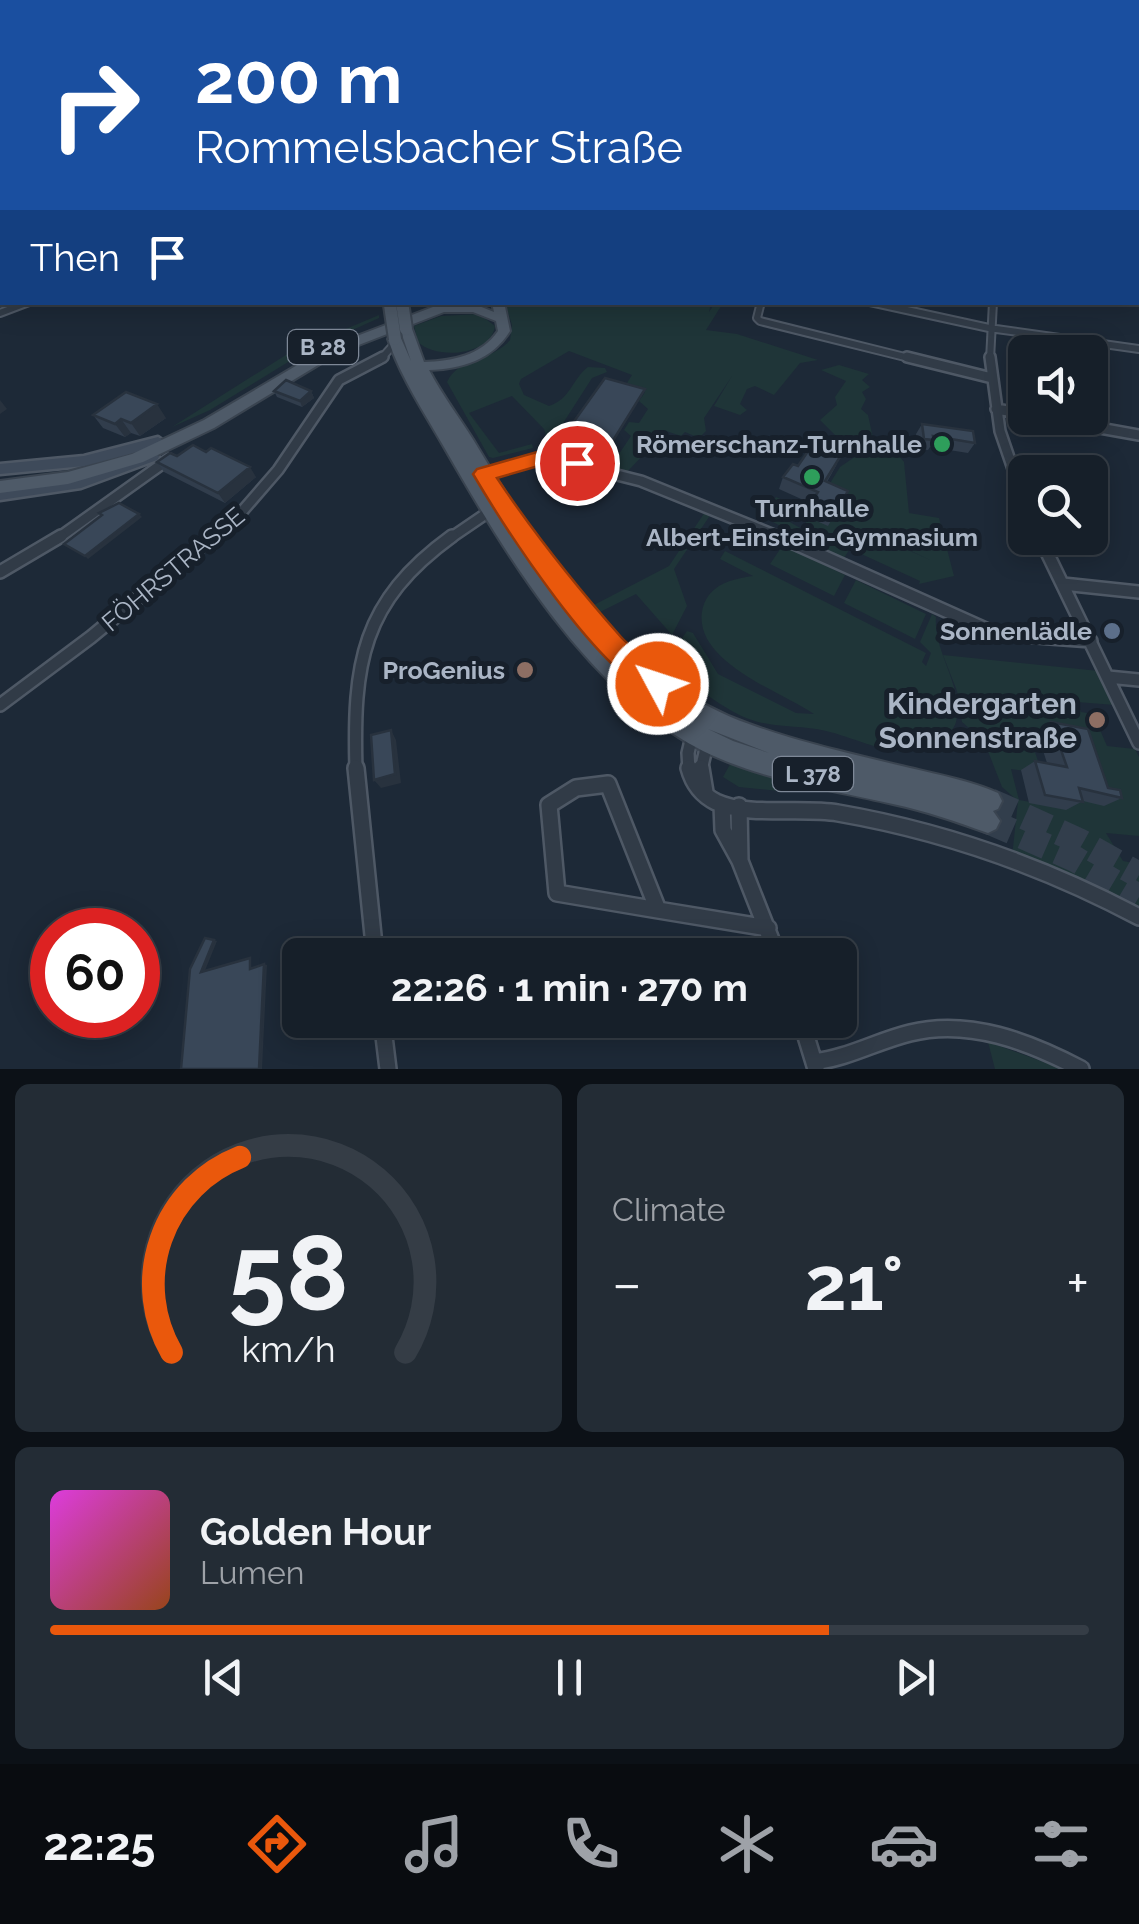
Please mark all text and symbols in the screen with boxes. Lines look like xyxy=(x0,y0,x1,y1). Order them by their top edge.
text: 200 m xyxy=(195,37,402,119)
icon: right xyxy=(30,40,160,170)
text: Rommelsbacher Straße xyxy=(195,121,683,174)
icon: arrive xyxy=(140,230,195,285)
text: Then xyxy=(30,235,120,280)
road number: B 28 xyxy=(288,330,358,364)
map controls xyxy=(1008,335,1108,555)
button: sound xyxy=(1008,335,1108,435)
pin xyxy=(535,421,620,506)
place label: Römerschanz-Turnhalle xyxy=(636,429,922,459)
marker: Römerschanz-Turnhalle xyxy=(931,433,953,455)
icon: arrive xyxy=(550,436,605,491)
button: search xyxy=(1008,455,1108,555)
marker: Turnhalle Albert-Einstein-Gymnasium xyxy=(801,466,823,488)
place label: Turnhalle Albert-Einstein-Gymnasium xyxy=(646,493,978,552)
street label: FÖHRSTRASSE xyxy=(96,501,250,637)
place label: Sonnenlädle xyxy=(940,616,1092,646)
marker: Sonnenlädle xyxy=(1101,620,1123,642)
position arrow xyxy=(606,632,710,736)
place label: ProGenius xyxy=(382,655,505,685)
marker: ProGenius xyxy=(514,659,536,681)
place label: Kindergarten Sonnenstraße xyxy=(878,686,1077,755)
marker: Kindergarten Sonnenstraße xyxy=(1086,709,1108,731)
road number: L 378 xyxy=(773,757,853,791)
speed limit sign: 60 xyxy=(30,908,160,1038)
text: 22:26 · 1 min · 270 m xyxy=(391,965,748,1010)
text: Climate xyxy=(612,1191,726,1228)
text: 58 xyxy=(228,1212,349,1334)
text: 21° xyxy=(804,1239,903,1328)
text: − xyxy=(612,1251,642,1316)
text: + xyxy=(1066,1251,1089,1316)
text: km/h xyxy=(241,1328,336,1370)
text: Golden Hour xyxy=(200,1509,431,1554)
text: Lumen xyxy=(200,1554,304,1591)
icon: previous xyxy=(196,1650,251,1705)
icon: pause xyxy=(542,1650,597,1705)
icon: next xyxy=(888,1650,943,1705)
icon: directions xyxy=(242,1809,312,1879)
icon: music xyxy=(399,1809,469,1879)
icon: phone xyxy=(556,1809,626,1879)
icon: climate xyxy=(712,1809,782,1879)
icon: car xyxy=(869,1809,939,1879)
icon: filters xyxy=(1026,1809,1096,1879)
text: 22:25 xyxy=(43,1818,156,1871)

